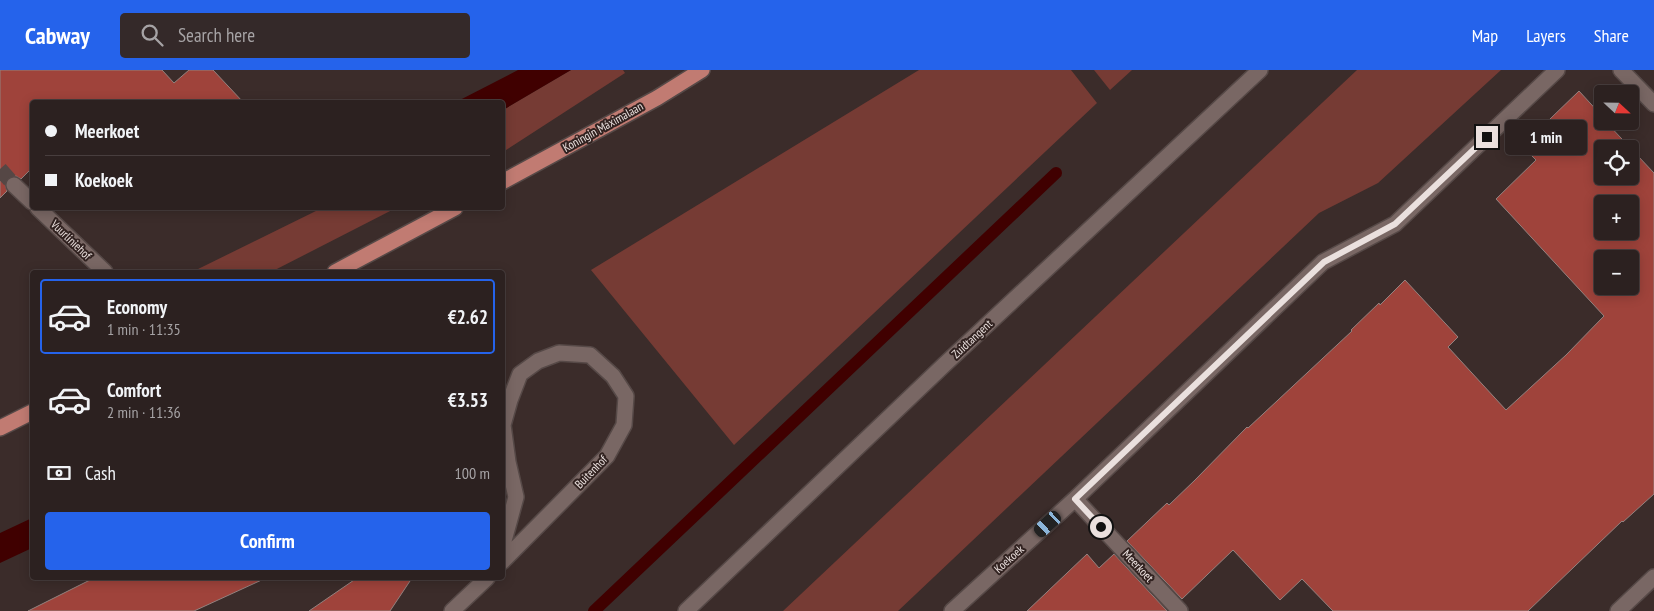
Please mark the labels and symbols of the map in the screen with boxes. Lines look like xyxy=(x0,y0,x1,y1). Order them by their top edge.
north arrow xyxy=(1594,85,1639,130)
street label: Koningin Máximalaan xyxy=(560,98,646,155)
callout: 1 min xyxy=(1504,120,1587,154)
route end xyxy=(1476,126,1498,148)
street label: Vuurliniehof xyxy=(47,216,95,263)
street label: Zuidtangent xyxy=(948,316,996,361)
street label: Buitenhof xyxy=(571,451,611,491)
car xyxy=(1031,508,1064,540)
route start xyxy=(1090,516,1112,538)
street label: Koekoek xyxy=(991,541,1027,576)
street label: Meerkoet xyxy=(1120,546,1158,585)

